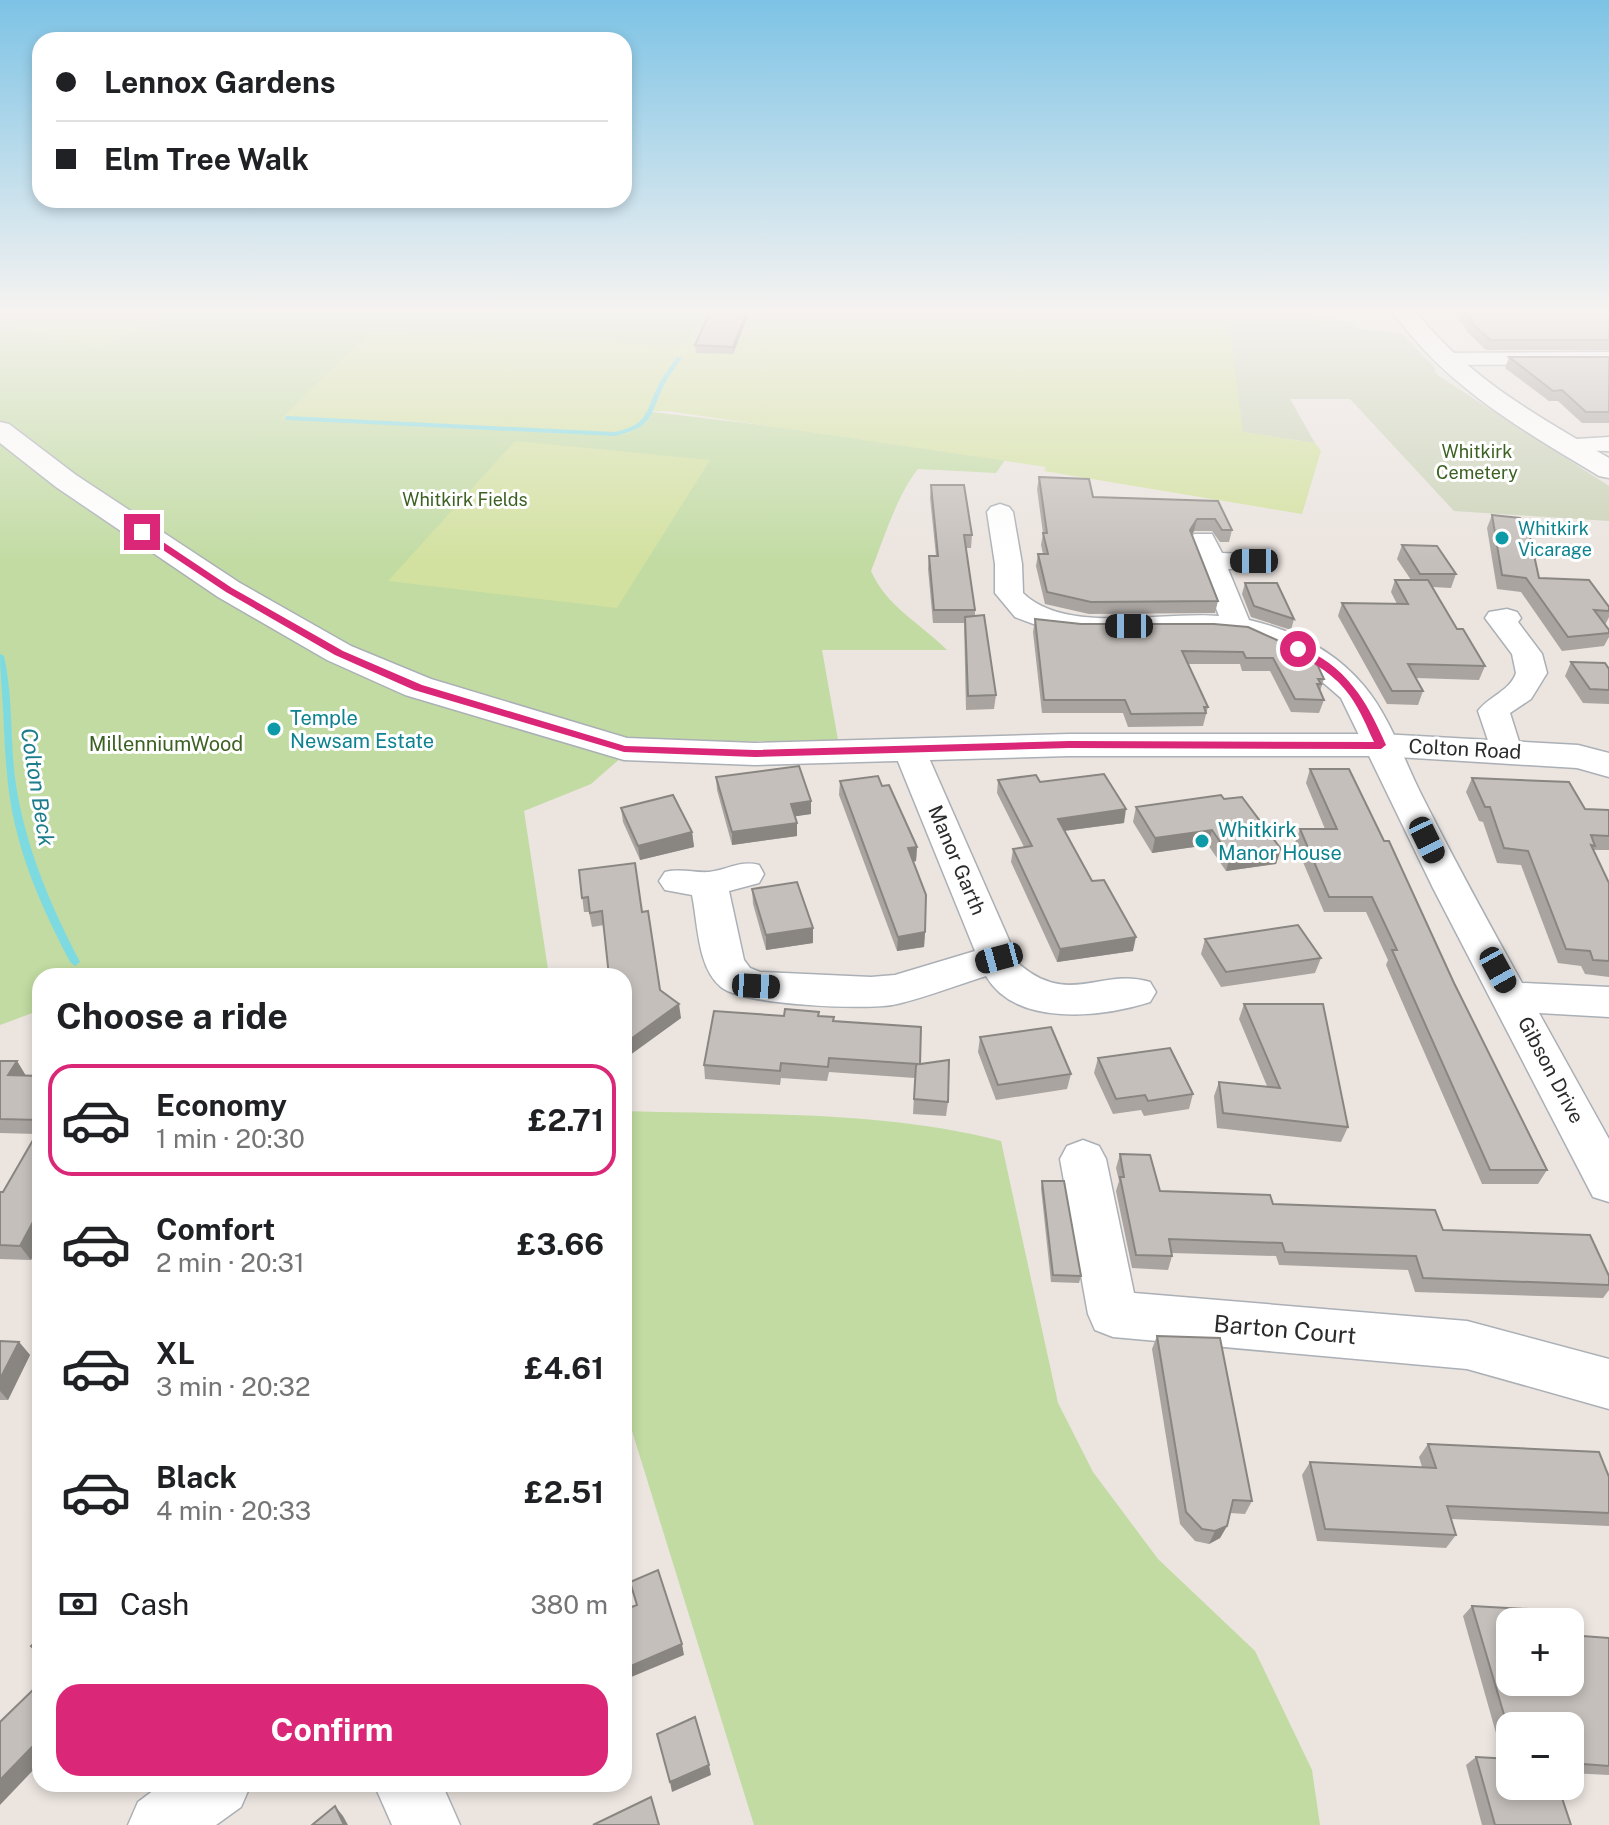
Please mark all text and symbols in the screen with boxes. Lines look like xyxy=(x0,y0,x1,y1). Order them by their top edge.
text: Lennox Gardens xyxy=(104,64,335,100)
text: Elm Tree Walk xyxy=(104,141,309,177)
park label: Whitkirk Cemetery xyxy=(1436,441,1518,483)
park label: Whitkirk Fields xyxy=(402,489,528,510)
route end xyxy=(124,514,160,550)
place label: Whitkirk Vicarage xyxy=(1518,518,1592,560)
marker: Whitkirk Vicarage xyxy=(1493,529,1511,547)
car xyxy=(1230,549,1278,573)
car xyxy=(1105,614,1153,638)
route start xyxy=(1280,631,1316,667)
place label: Temple Newsam Estate xyxy=(290,706,434,753)
marker: Temple Newsam Estate xyxy=(265,720,283,738)
water label: Colton Beck xyxy=(16,726,60,848)
park label: MillenniumWood xyxy=(89,732,243,756)
street label: Colton Road xyxy=(1408,734,1522,764)
street label: Manor Garth xyxy=(923,802,991,918)
car xyxy=(1406,813,1448,867)
place label: Whitkirk Manor House xyxy=(1218,818,1342,865)
marker: Whitkirk Manor House xyxy=(1193,832,1211,850)
car xyxy=(973,940,1025,976)
car xyxy=(1476,943,1520,997)
car xyxy=(731,973,781,999)
text: Choose a ride xyxy=(56,995,288,1037)
street label: Gibson Drive xyxy=(1513,1013,1589,1127)
icon: car xyxy=(60,1084,132,1156)
text: Economy xyxy=(156,1087,287,1123)
text: £2.71 xyxy=(528,1102,604,1138)
text: 1 min · 20:30 xyxy=(156,1123,305,1154)
icon: car xyxy=(60,1208,132,1280)
text: Comfort xyxy=(156,1211,275,1247)
text: £3.66 xyxy=(517,1226,604,1262)
text: 2 min · 20:31 xyxy=(156,1247,305,1278)
street label: Barton Court xyxy=(1212,1309,1358,1349)
icon: car xyxy=(60,1332,132,1404)
text: XL xyxy=(156,1335,195,1371)
text: £4.61 xyxy=(524,1350,604,1386)
text: 3 min · 20:32 xyxy=(156,1371,310,1402)
icon: car xyxy=(60,1456,132,1528)
text: Black xyxy=(156,1459,237,1495)
text: £2.51 xyxy=(524,1474,604,1510)
text: 4 min · 20:33 xyxy=(156,1495,311,1526)
icon: cash xyxy=(56,1582,100,1626)
text: Cash xyxy=(120,1586,189,1622)
text: 380 m xyxy=(530,1589,608,1620)
map controls xyxy=(1496,1608,1584,1800)
button: + xyxy=(1496,1608,1584,1696)
button: Confirm xyxy=(56,1684,608,1776)
button: − xyxy=(1496,1712,1584,1800)

